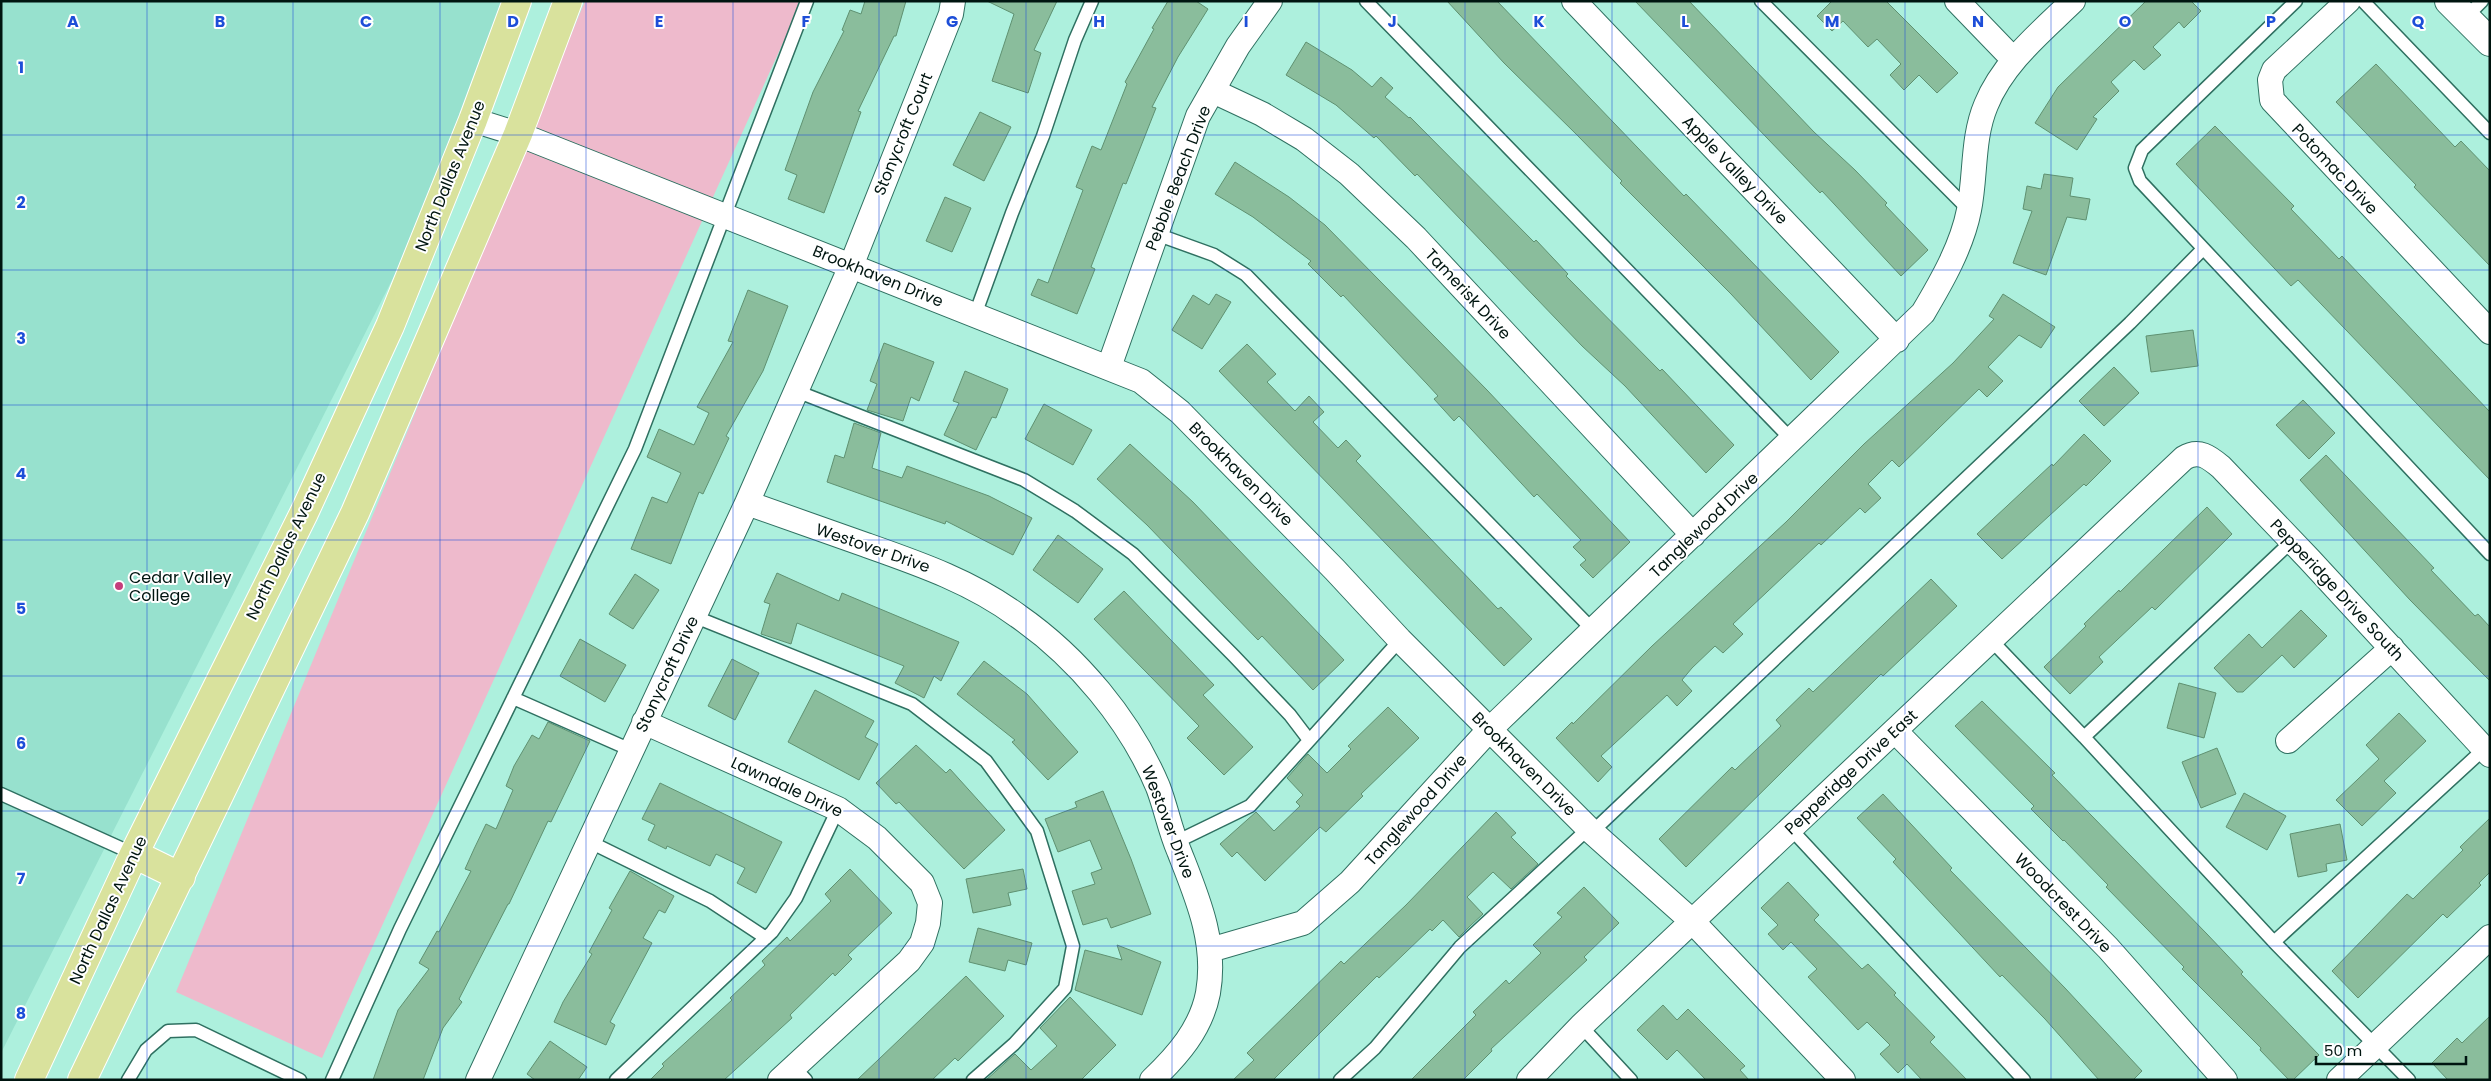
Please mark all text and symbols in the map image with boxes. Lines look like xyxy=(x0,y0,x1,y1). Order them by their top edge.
text: A xyxy=(67,10,79,33)
text: B xyxy=(215,10,225,33)
text: C xyxy=(360,10,372,33)
text: D xyxy=(507,10,519,33)
text: E xyxy=(655,10,663,33)
text: F xyxy=(802,10,811,33)
text: G xyxy=(946,10,958,33)
text: H xyxy=(1093,10,1105,33)
text: I xyxy=(1244,10,1248,33)
text: J xyxy=(1387,10,1397,33)
text: K xyxy=(1533,10,1545,33)
text: L xyxy=(1681,10,1689,33)
text: M xyxy=(1825,10,1839,33)
text: N xyxy=(1972,10,1984,33)
text: O xyxy=(2119,10,2132,33)
text: P xyxy=(2266,10,2276,33)
text: Q xyxy=(2412,10,2425,33)
text: 1 xyxy=(18,56,24,79)
street label: Stonycroft Court xyxy=(868,69,938,199)
street label: North Dallas Avenue xyxy=(409,97,491,255)
street label: Pebble Beach Drive xyxy=(1140,102,1216,254)
street label: Apple Valley Drive xyxy=(1677,110,1793,230)
street label: Potomac Drive xyxy=(2287,118,2383,220)
text: 2 xyxy=(16,191,26,214)
street label: Brookhaven Drive xyxy=(809,239,947,313)
street label: Tamerisk Drive xyxy=(1420,243,1516,345)
text: 3 xyxy=(16,327,26,350)
street label: Brookhaven Drive xyxy=(1184,417,1298,531)
text: 4 xyxy=(16,462,27,485)
street label: Tanglewood Drive xyxy=(1645,467,1764,583)
street label: North Dallas Avenue xyxy=(240,468,332,624)
street label: Pepperidge Drive South xyxy=(2265,514,2409,666)
street label: Westover Drive xyxy=(813,518,933,578)
place label: Cedar Valley College xyxy=(129,566,232,607)
marker: Cedar Valley College xyxy=(113,580,125,592)
text: 5 xyxy=(16,597,26,620)
street label: Stonycroft Drive xyxy=(630,612,704,736)
street label: Pepperidge Drive East xyxy=(1780,704,1923,840)
street label: Brookhaven Drive xyxy=(1467,707,1581,821)
text: 6 xyxy=(16,732,26,755)
street label: Tanglewood Drive xyxy=(1360,749,1473,871)
street label: Lawndale Drive xyxy=(727,751,847,823)
street label: Westover Drive xyxy=(1136,762,1200,882)
street label: North Dallas Avenue xyxy=(63,832,153,988)
street label: Woodcrest Drive xyxy=(2009,848,2117,958)
text: 7 xyxy=(17,867,26,890)
text: 8 xyxy=(16,1002,26,1025)
scale bar xyxy=(2316,1034,2466,1066)
text: 50 m xyxy=(2324,1040,2362,1061)

